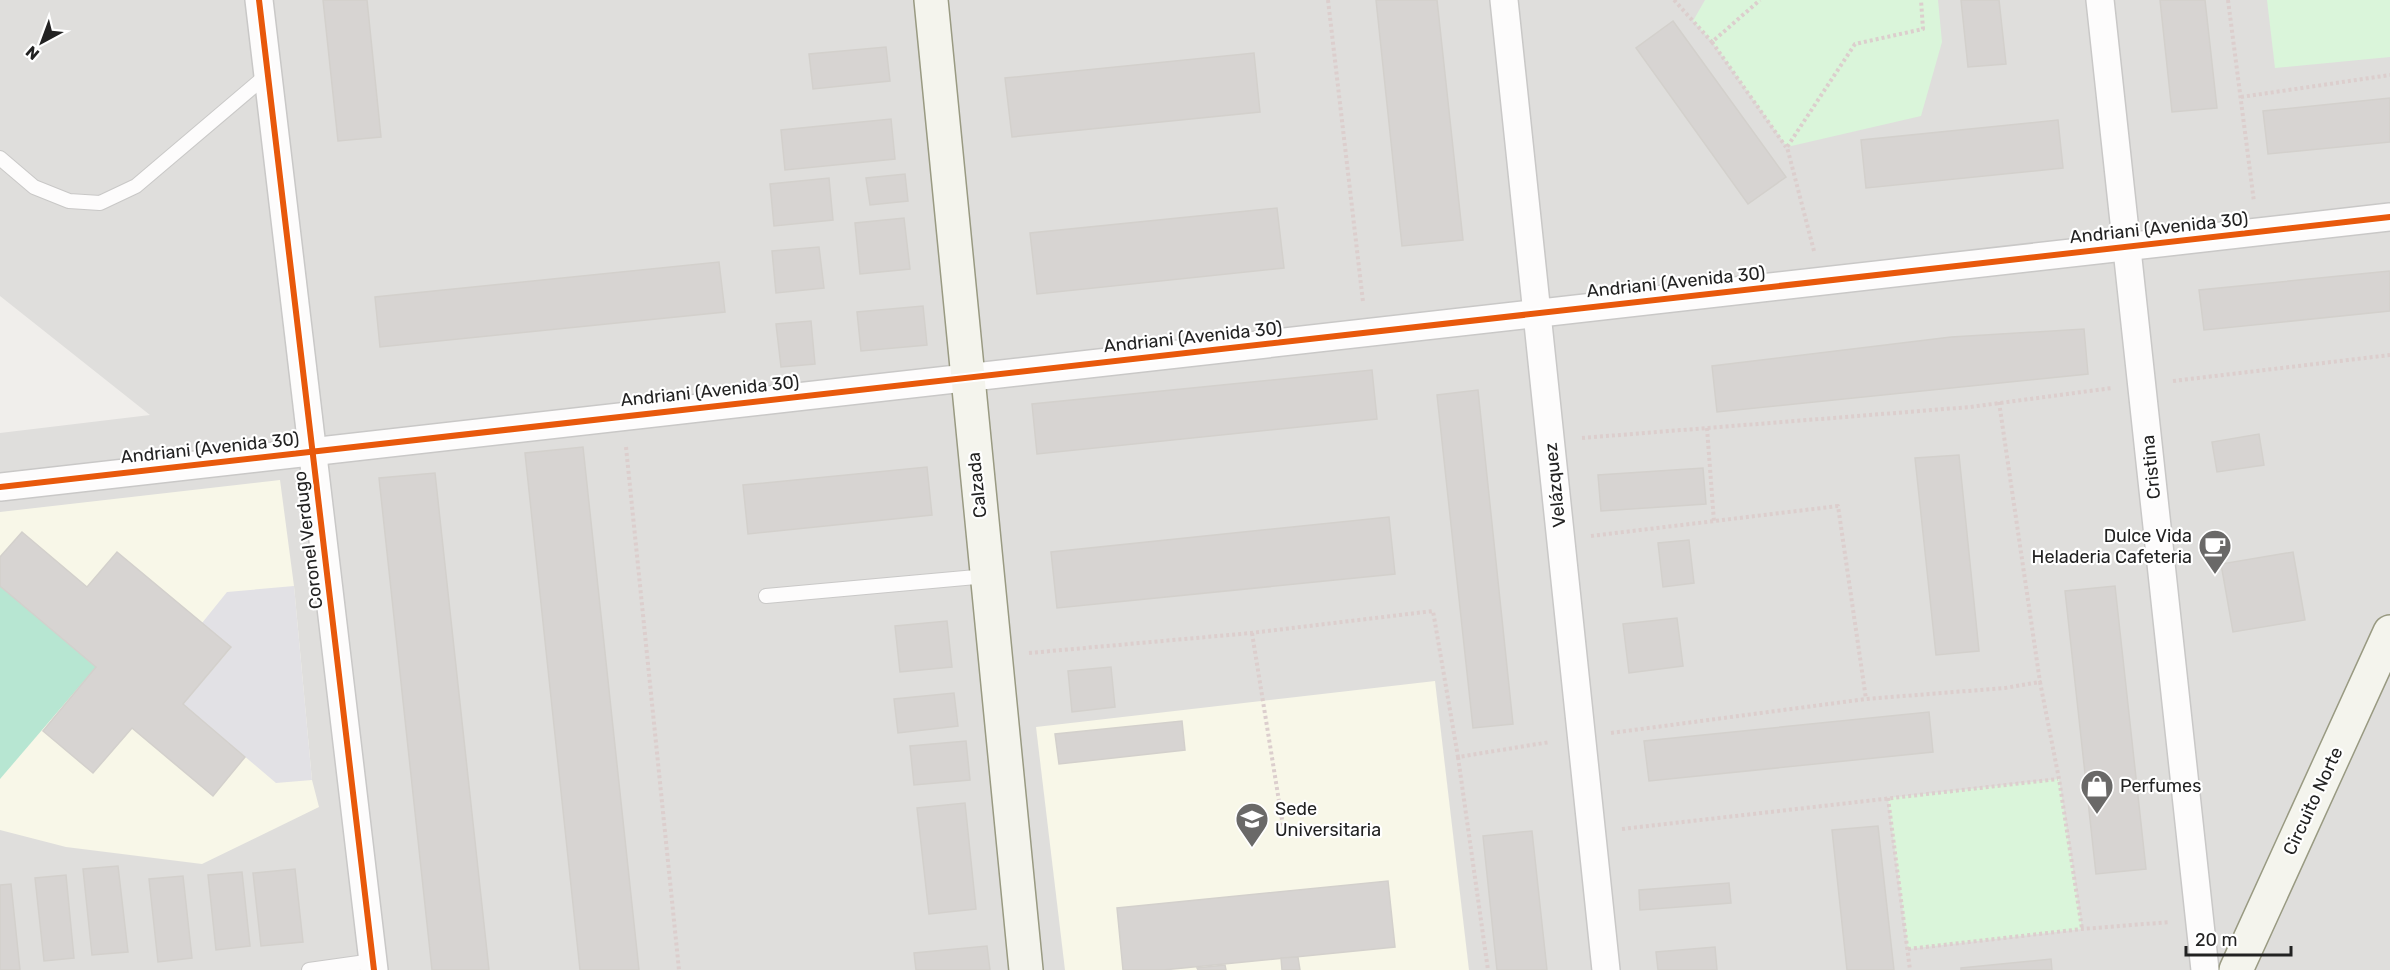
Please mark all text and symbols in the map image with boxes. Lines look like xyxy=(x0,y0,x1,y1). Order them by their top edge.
north arrow xyxy=(12,12,72,72)
text: N xyxy=(22,42,43,64)
street label: Andriani (Avenida 30) xyxy=(2069,208,2249,248)
street label: Andriani (Avenida 30) xyxy=(1586,262,1766,302)
street label: Andriani (Avenida 30) xyxy=(1103,317,1283,357)
street label: Andriani (Avenida 30) xyxy=(620,371,800,411)
street label: Andriani (Avenida 30) xyxy=(120,428,300,468)
street label: Cristina xyxy=(2137,434,2165,500)
street label: Velázquez xyxy=(1540,442,1570,528)
street label: Calzada xyxy=(963,451,991,519)
street label: Coronel Verdugo xyxy=(289,470,327,610)
place label: Dulce Vida Heladeria Cafeteria xyxy=(2032,525,2192,568)
cafe icon: Dulce Vida Heladeria Cafeteria xyxy=(2197,528,2233,575)
street label: Circuito Norte xyxy=(2278,743,2348,859)
shop icon: Perfumes xyxy=(2079,768,2115,815)
place label: Perfumes xyxy=(2120,775,2201,797)
place label: Sede Universitaria xyxy=(1275,798,1381,841)
school or university icon: Sede Universitaria xyxy=(1234,801,1270,848)
scale bar xyxy=(2186,919,2291,957)
text: 20 m xyxy=(2195,929,2237,951)

